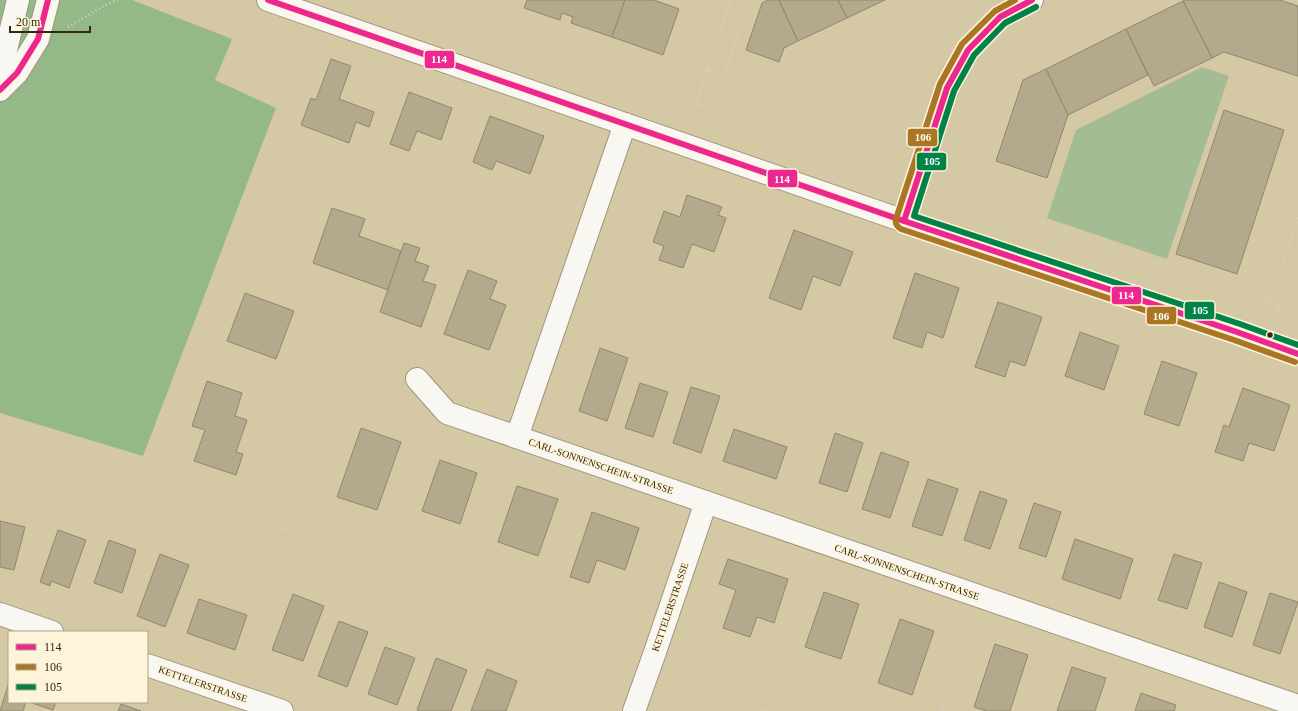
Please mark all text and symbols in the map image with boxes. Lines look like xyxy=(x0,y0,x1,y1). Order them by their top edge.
scale bar xyxy=(10,8,90,34)
text: 20 m xyxy=(16,15,41,29)
line badge: 114 xyxy=(424,50,455,69)
text: 114 xyxy=(431,53,447,65)
line badge: 106 xyxy=(907,128,938,147)
text: 106 xyxy=(915,131,932,143)
line badge: 105 xyxy=(916,152,947,171)
text: 105 xyxy=(924,155,941,167)
line badge: 114 xyxy=(767,169,798,188)
text: 114 xyxy=(774,173,790,185)
line badge: 114 xyxy=(1111,286,1142,305)
text: 114 xyxy=(1118,289,1134,301)
line badge: 105 xyxy=(1184,301,1215,320)
text: 105 xyxy=(1192,304,1209,316)
line badge: 106 xyxy=(1146,306,1177,325)
text: 106 xyxy=(1153,310,1170,322)
unlabelled marker xyxy=(1265,330,1275,340)
street label: CARL-SONNENSCHEIN-STRASSE xyxy=(527,436,675,496)
street label: CARL-SONNENSCHEIN-STRASSE xyxy=(833,542,981,602)
street label: KETTELERSTRASSE xyxy=(650,561,690,653)
legend xyxy=(8,631,148,703)
text: 114 xyxy=(44,640,62,654)
text: 106 xyxy=(44,660,62,674)
street label: KETTELERSTRASSE xyxy=(157,664,249,704)
text: 105 xyxy=(44,680,62,694)

